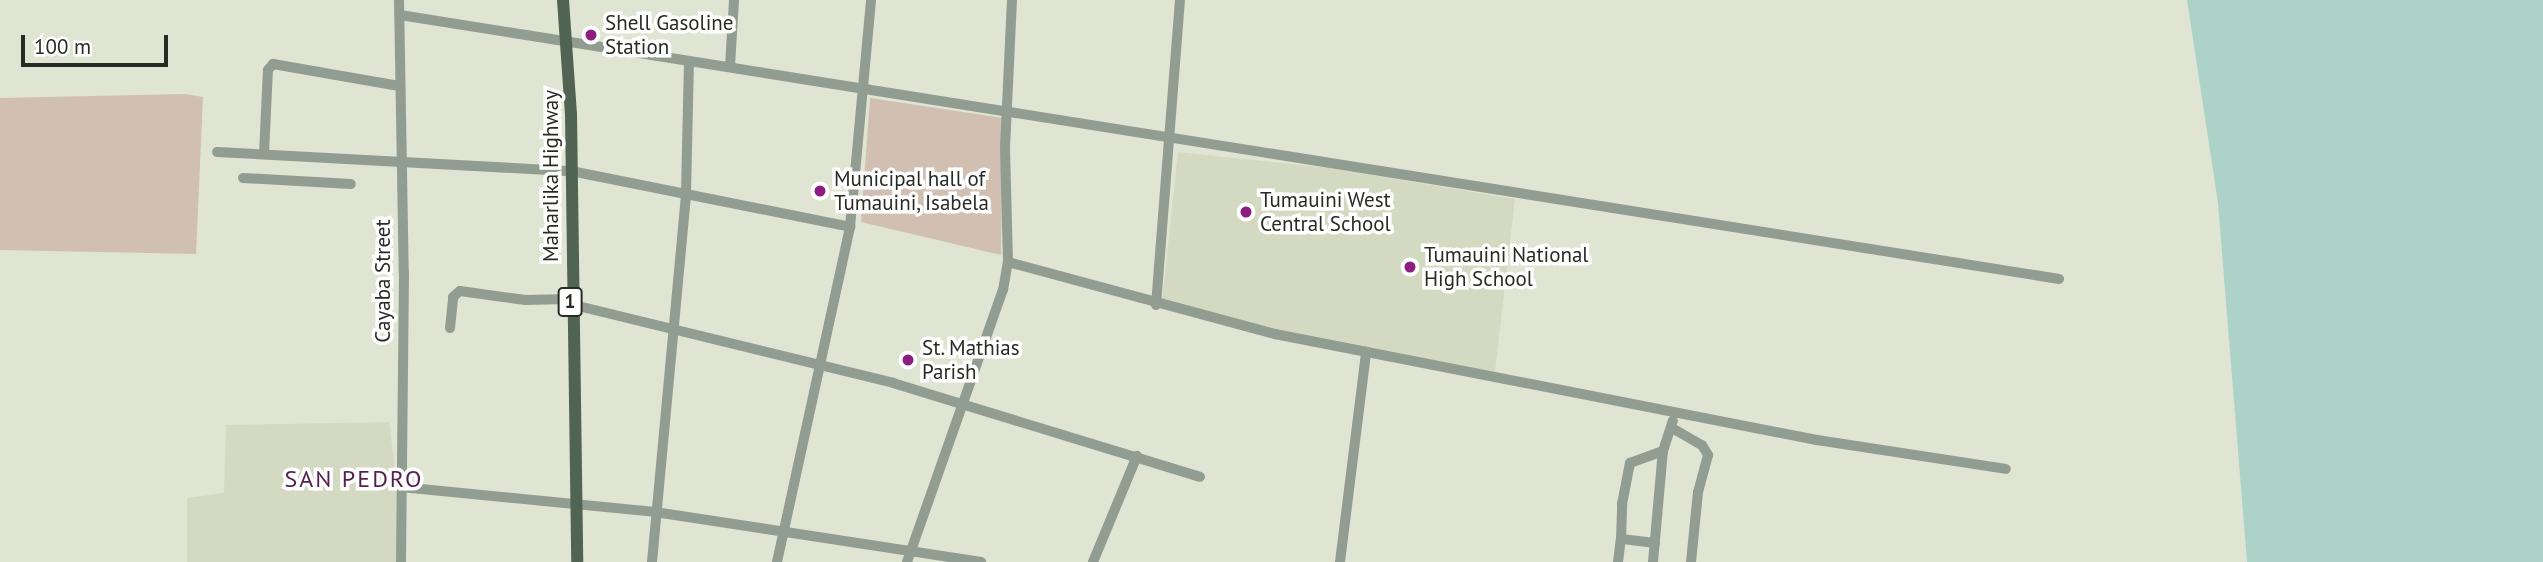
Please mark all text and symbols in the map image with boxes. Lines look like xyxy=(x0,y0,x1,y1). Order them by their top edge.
place label: Shell Gasoline Station xyxy=(605,10,733,60)
scale bar xyxy=(24,21,172,65)
marker: Shell Gasoline Station xyxy=(583,27,599,43)
text: 100 m xyxy=(34,33,91,60)
street label: Maharlika Highway xyxy=(538,90,564,262)
place label: Municipal hall of Tumauini, Isabela xyxy=(834,166,991,216)
marker: Municipal hall of Tumauini, Isabela xyxy=(812,183,828,199)
place label: Tumauini West Central School xyxy=(1260,187,1391,237)
marker: Tumauini West Central School xyxy=(1238,204,1254,220)
street label: Cayaba Street xyxy=(370,219,396,343)
place label: Tumauini National High School xyxy=(1424,242,1588,292)
marker: Tumauini National High School xyxy=(1402,259,1418,275)
road number: 1 xyxy=(556,286,584,318)
place label: St. Mathias Parish xyxy=(922,335,1021,385)
marker: St. Mathias Parish xyxy=(900,352,916,368)
district label: SAN PEDRO xyxy=(286,465,422,493)

